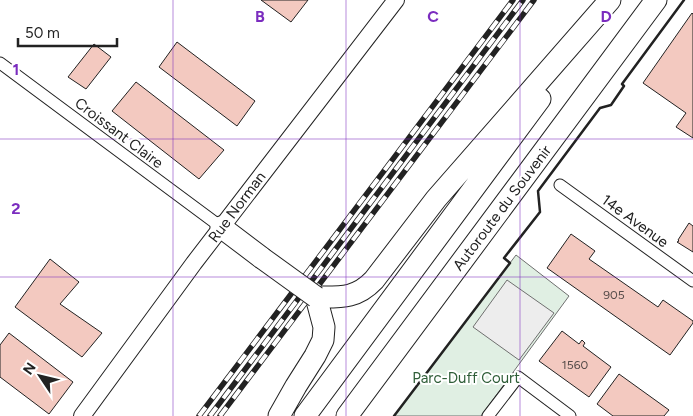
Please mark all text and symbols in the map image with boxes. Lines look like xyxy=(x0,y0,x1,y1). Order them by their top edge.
text: B xyxy=(255,7,265,26)
text: C xyxy=(427,7,439,26)
text: D xyxy=(600,7,612,26)
scale bar xyxy=(18,15,116,47)
text: 50 m xyxy=(25,24,60,42)
text: 1 xyxy=(13,60,19,79)
street label: Croissant Claire xyxy=(71,94,167,172)
street label: Autoroute du Souvenir xyxy=(449,142,555,274)
street label: Rue Norman xyxy=(205,168,269,246)
street label: 14e Avenue xyxy=(598,191,672,251)
text: 2 xyxy=(11,199,21,218)
house number: 905 xyxy=(603,288,625,302)
north arrow xyxy=(15,351,65,401)
house number: 1560 xyxy=(562,358,588,372)
text: N xyxy=(20,360,40,378)
park label: Parc-Duff Court xyxy=(412,369,520,387)

